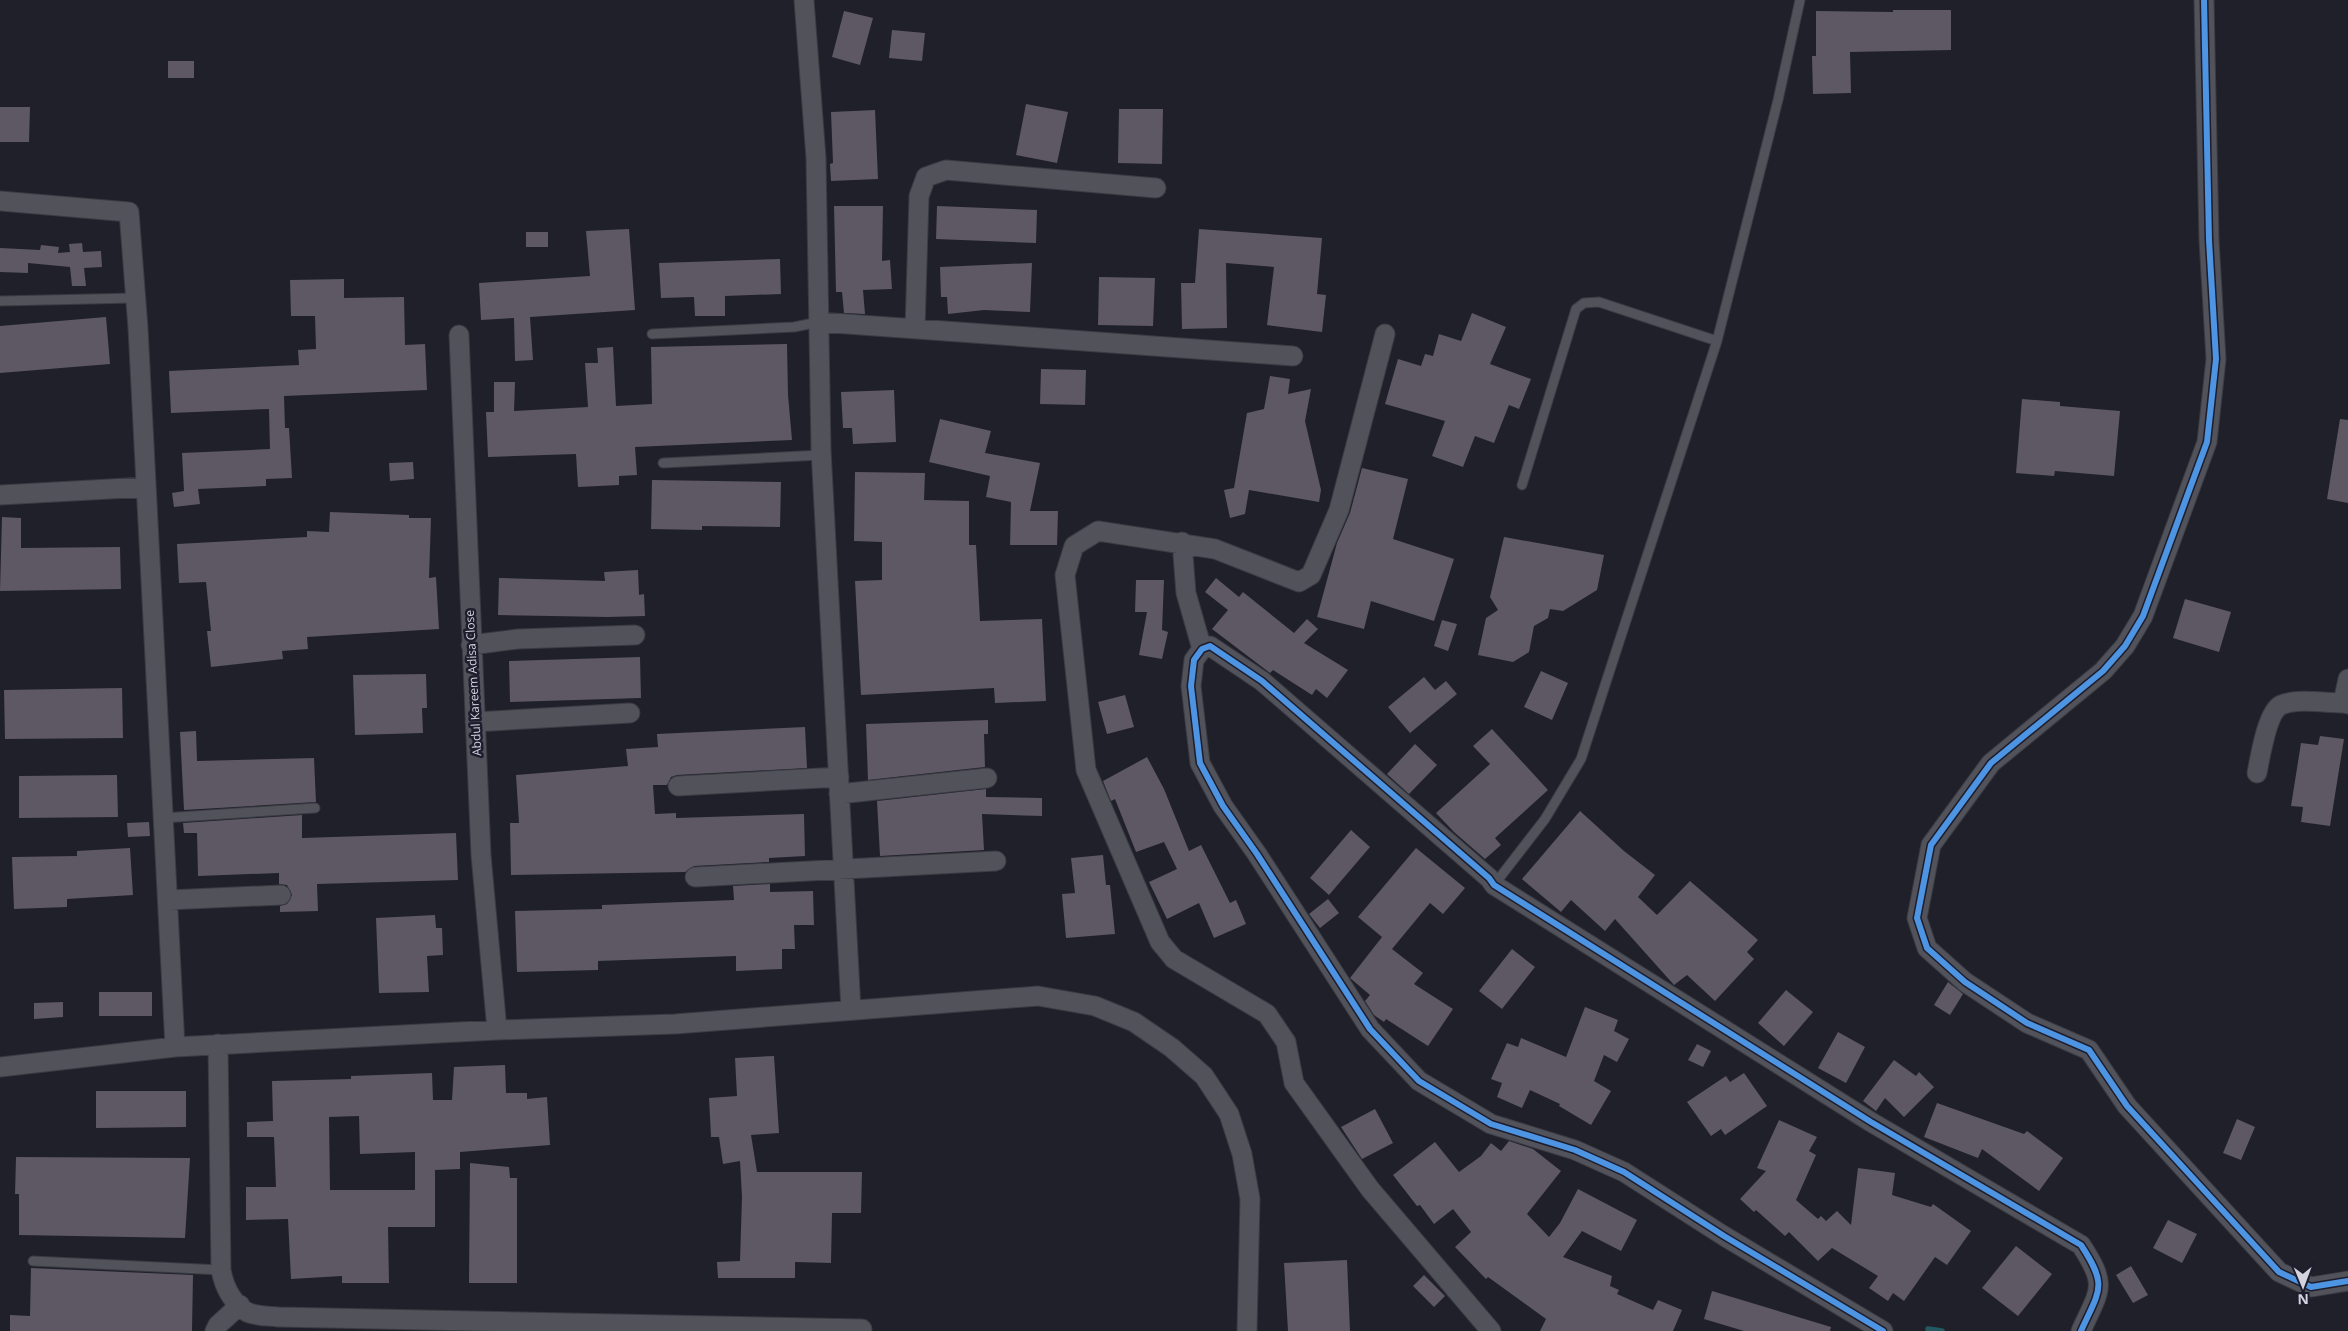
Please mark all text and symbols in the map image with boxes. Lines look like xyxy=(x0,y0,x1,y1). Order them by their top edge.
street label: Abdul Kareem Adisa Close xyxy=(461,609,485,756)
north arrow xyxy=(2278,1261,2328,1311)
text: N xyxy=(2297,1290,2309,1309)

